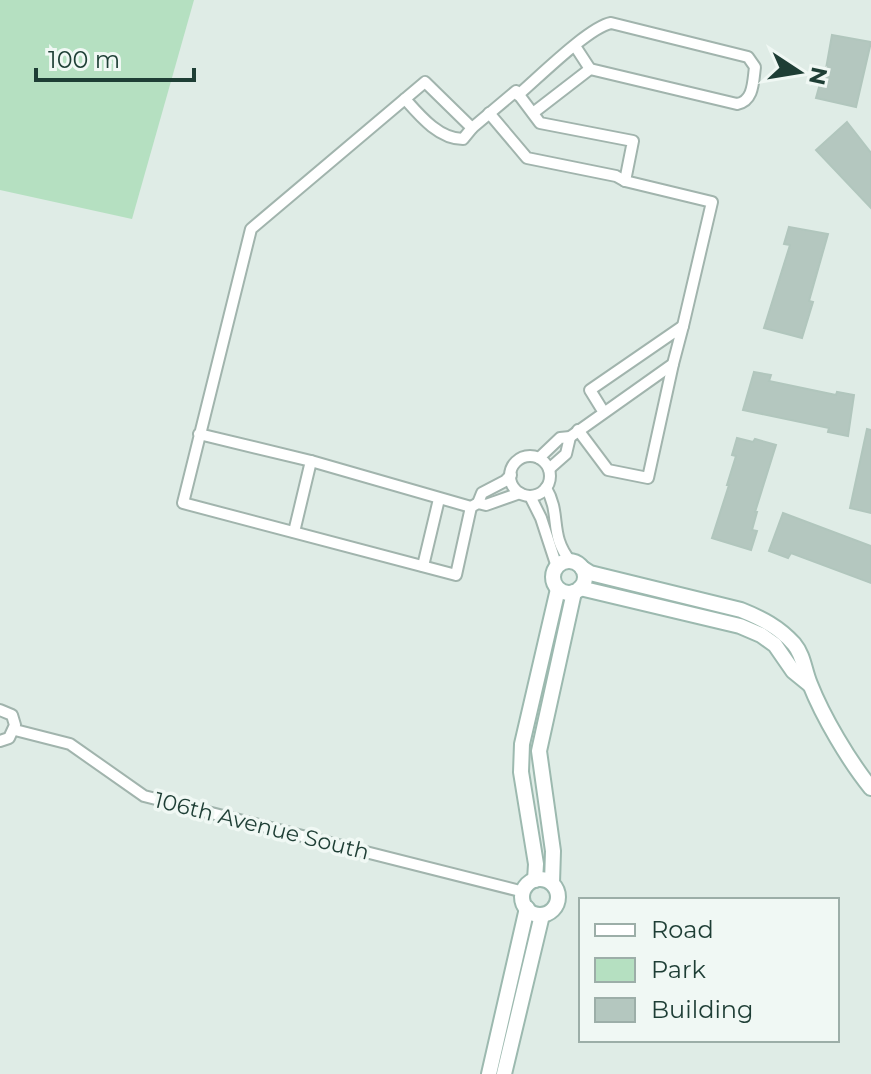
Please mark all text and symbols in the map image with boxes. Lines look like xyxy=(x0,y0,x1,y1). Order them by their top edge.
scale bar xyxy=(36,32,194,82)
north arrow xyxy=(759,32,839,112)
text: 100 m xyxy=(48,45,120,74)
text: N xyxy=(803,65,833,88)
street label: 106th Avenue South xyxy=(152,786,372,866)
legend xyxy=(579,898,839,1042)
text: Road xyxy=(651,915,714,944)
text: Park xyxy=(651,955,706,984)
text: Building xyxy=(651,995,754,1024)

